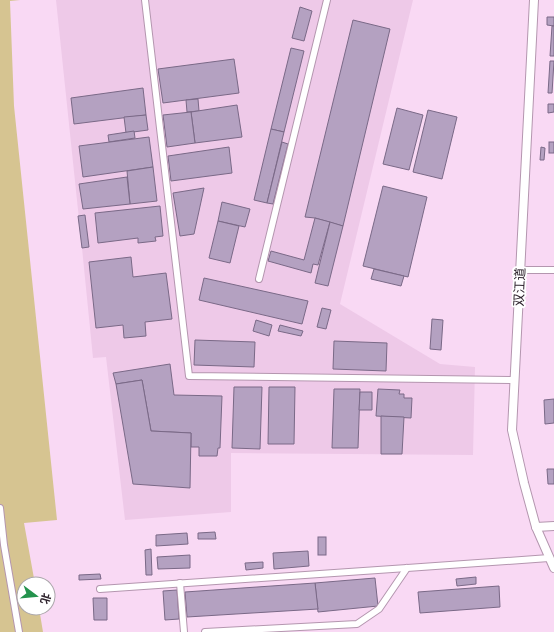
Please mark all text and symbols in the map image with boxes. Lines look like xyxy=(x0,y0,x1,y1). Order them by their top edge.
street label: 双江道 xyxy=(509,267,531,307)
north arrow xyxy=(16,576,56,616)
text: 北 xyxy=(35,591,55,606)

